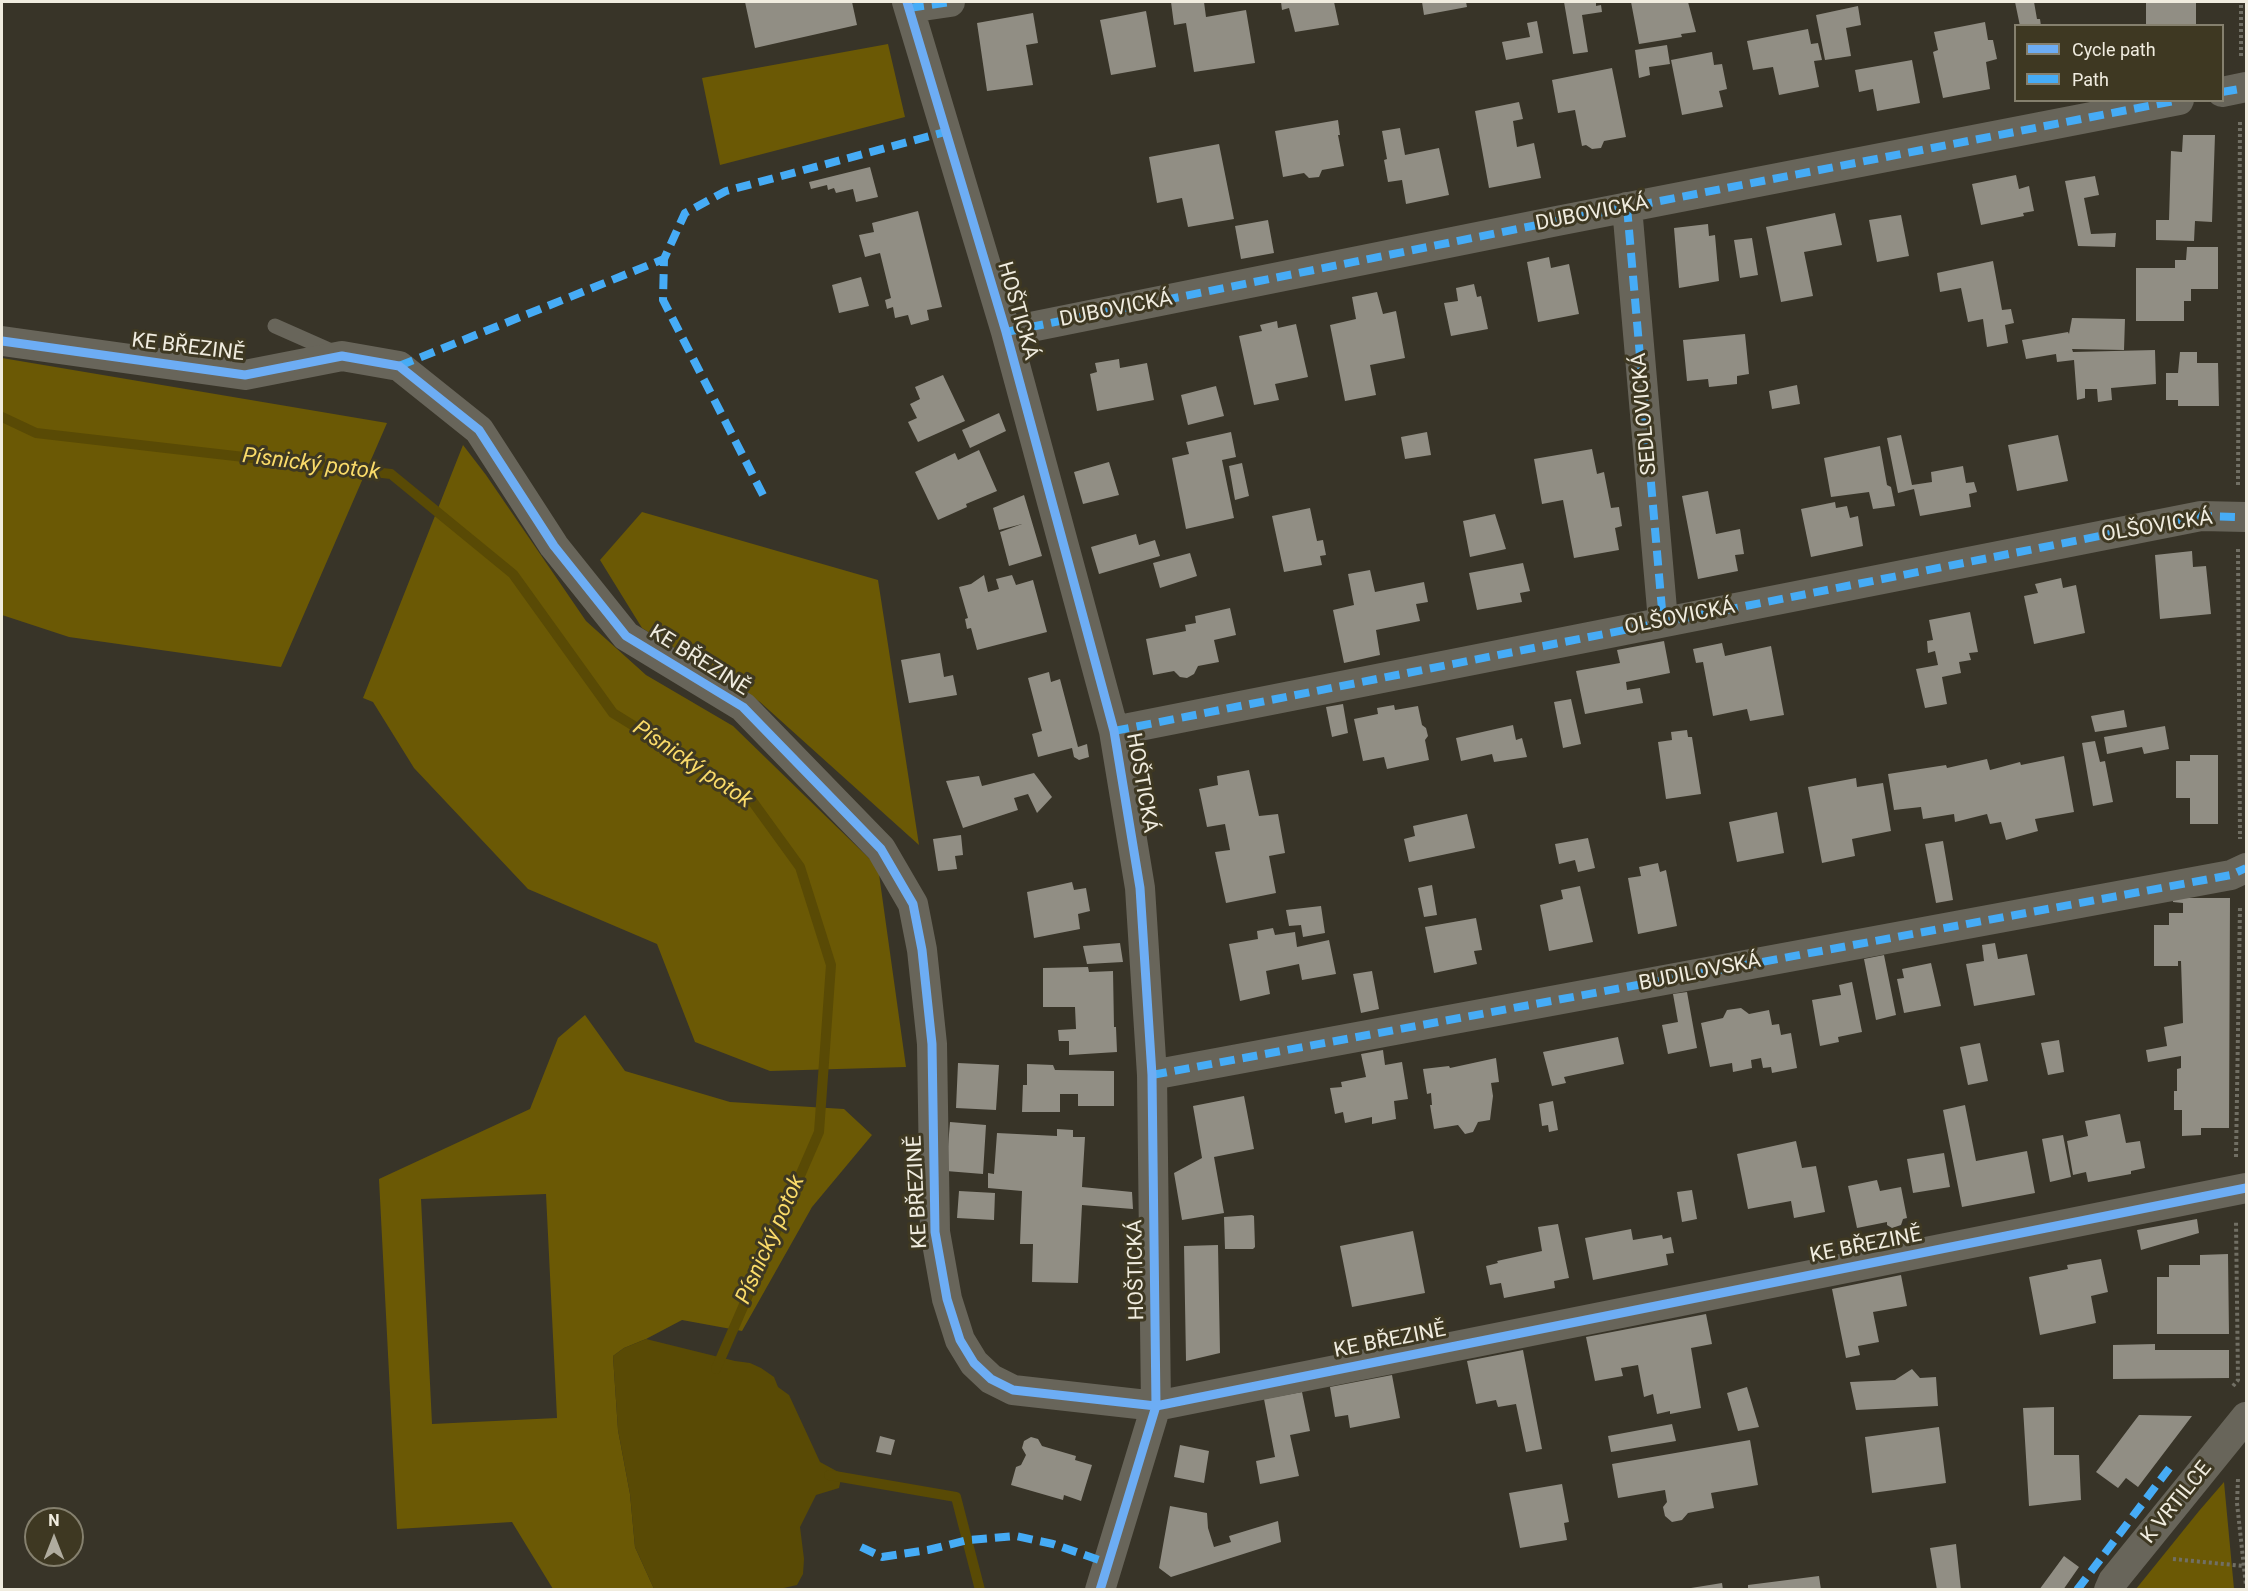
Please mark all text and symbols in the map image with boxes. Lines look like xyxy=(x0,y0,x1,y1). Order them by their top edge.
legend xyxy=(2014,24,2224,102)
text: Cycle path xyxy=(2072,39,2156,60)
text: Path xyxy=(2072,69,2109,90)
street label: DUBOVICKÁ xyxy=(1533,191,1651,237)
street label: HOŠTICKÁ xyxy=(991,259,1043,363)
street label: DUBOVICKÁ xyxy=(1057,287,1175,333)
street label: KE BŘEZINĚ xyxy=(130,329,246,367)
street label: SEDLOVICKÁ xyxy=(1627,352,1663,476)
water label: Písnický potok xyxy=(241,443,381,487)
street label: OLŠOVICKÁ xyxy=(2100,506,2214,548)
street label: OLŠOVICKÁ xyxy=(1623,595,1737,641)
street label: KE BŘEZINĚ xyxy=(644,620,754,702)
water label: Písnický potok xyxy=(627,715,757,815)
street label: HOŠTICKÁ xyxy=(1120,731,1162,835)
street label: BUDILOVSKÁ xyxy=(1637,949,1763,997)
street label: KE BŘEZINĚ xyxy=(902,1135,934,1249)
water label: Písnický potok xyxy=(731,1172,811,1308)
street label: HOŠTICKÁ xyxy=(1124,1219,1150,1321)
street label: KE BŘEZINĚ xyxy=(1808,1223,1924,1269)
street label: KE BŘEZINĚ xyxy=(1332,1318,1448,1364)
street label: K VRTILCE xyxy=(2136,1457,2218,1549)
north arrow xyxy=(24,1507,84,1567)
text: N xyxy=(48,1511,60,1530)

